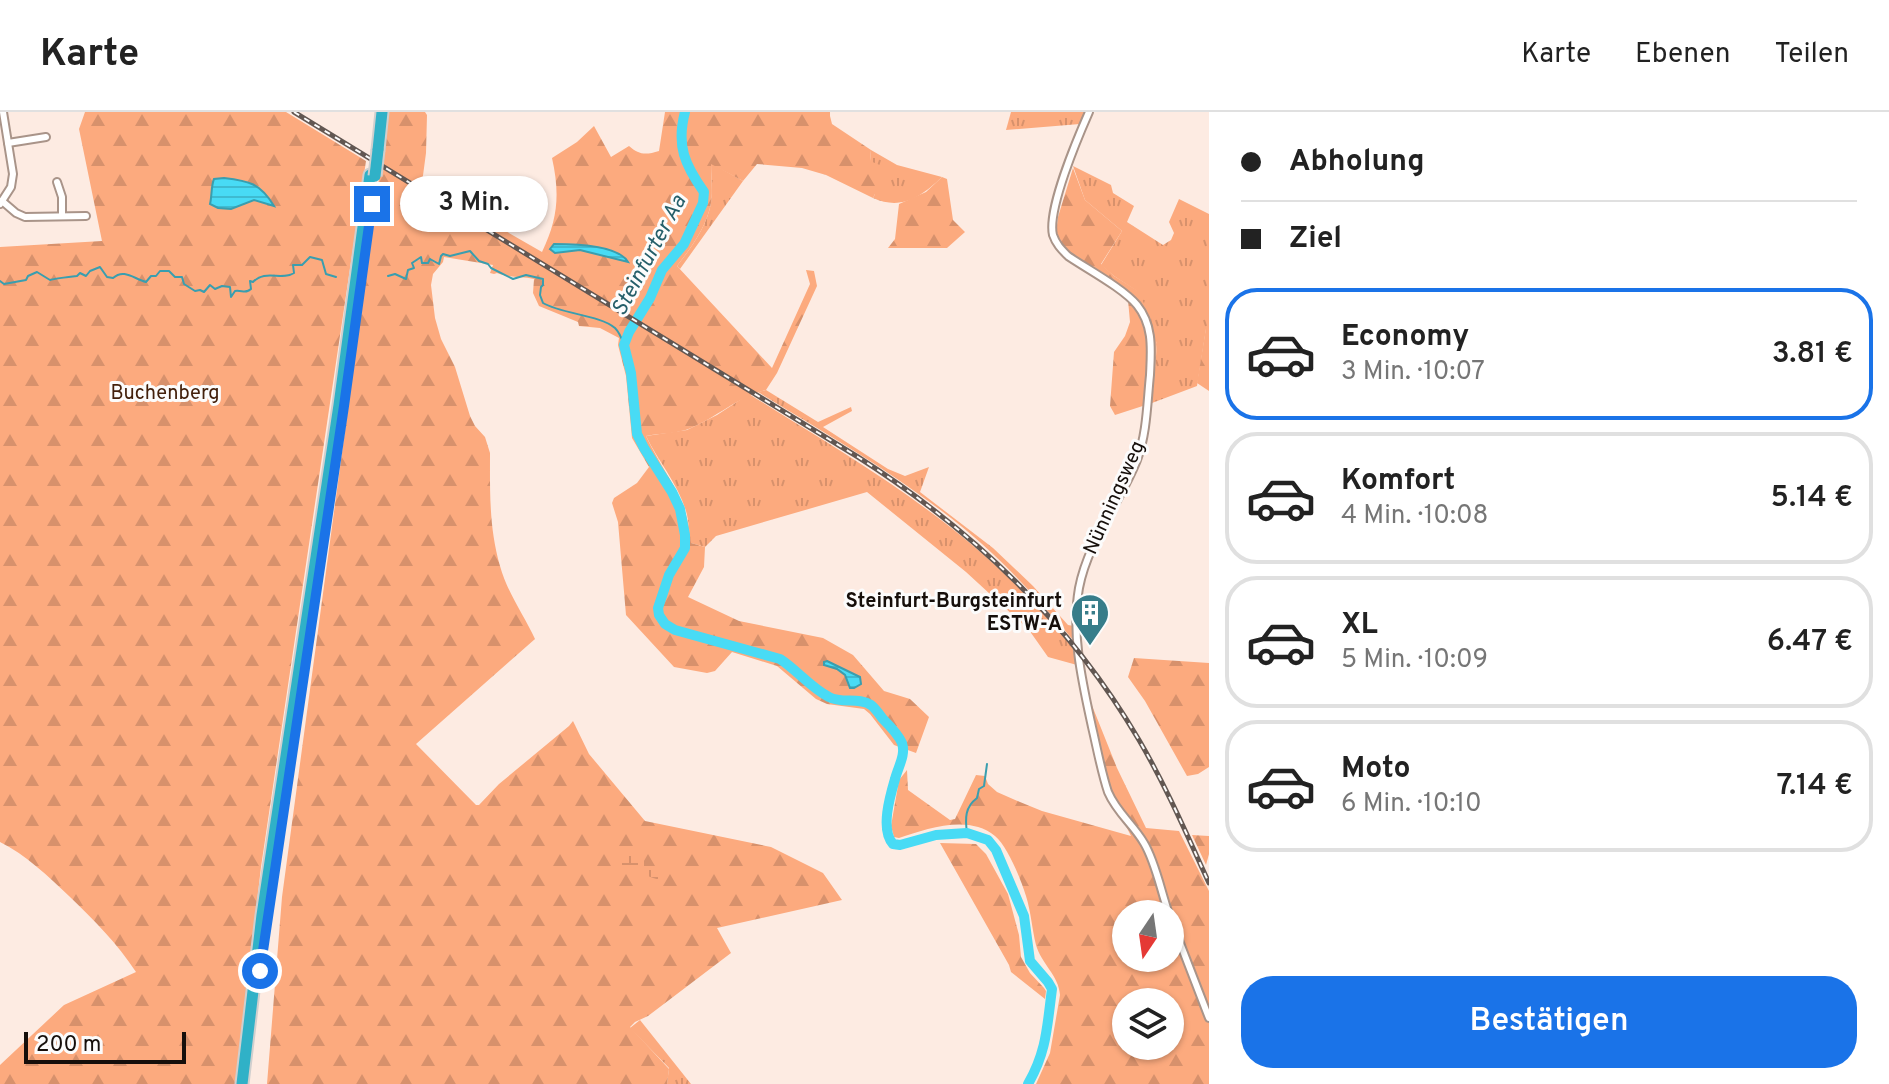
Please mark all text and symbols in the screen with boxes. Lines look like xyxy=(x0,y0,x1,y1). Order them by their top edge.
text: Karte xyxy=(40,31,139,80)
text: Karte xyxy=(1521,37,1591,73)
text: Ebenen xyxy=(1635,37,1731,73)
text: Teilen xyxy=(1775,37,1849,73)
text: Abholung xyxy=(1289,144,1424,181)
callout: 3 Min. xyxy=(400,176,548,232)
route end xyxy=(354,186,390,222)
text: 3 Min. xyxy=(438,187,510,220)
water label: Steinfurter Aa xyxy=(607,190,693,321)
text: Ziel xyxy=(1289,221,1342,258)
icon: car xyxy=(1245,318,1317,390)
text: Economy xyxy=(1341,319,1469,356)
text: 3.81 € xyxy=(1772,336,1853,373)
text: 3 Min. · 10:07 xyxy=(1341,356,1485,389)
park label: Buchenberg xyxy=(110,381,220,407)
street label: Nünningsweg xyxy=(1078,437,1152,559)
icon: car xyxy=(1245,462,1317,534)
text: Komfort xyxy=(1341,463,1455,500)
text: 5.14 € xyxy=(1771,480,1853,517)
text: 4 Min. · 10:08 xyxy=(1341,500,1488,533)
place label: Steinfurt-Burgsteinfurt ESTW-A xyxy=(845,589,1062,638)
building icon: Steinfurt-Burgsteinfurt ESTW-A xyxy=(1069,592,1111,647)
icon: car xyxy=(1245,606,1317,678)
text: XL xyxy=(1341,607,1378,644)
text: 6.47 € xyxy=(1767,624,1853,661)
text: 5 Min. · 10:09 xyxy=(1341,644,1488,677)
icon: car xyxy=(1245,750,1317,822)
text: Moto xyxy=(1341,751,1411,788)
text: 7.14 € xyxy=(1777,768,1853,805)
text: 6 Min. · 10:10 xyxy=(1341,788,1482,821)
north arrow xyxy=(1112,900,1184,972)
map controls xyxy=(1112,900,1184,1060)
route start xyxy=(242,953,278,989)
button: Bestätigen xyxy=(1241,976,1857,1068)
button: layers xyxy=(1112,988,1184,1060)
scale bar xyxy=(24,1028,186,1064)
text: 200 m xyxy=(36,1032,101,1059)

